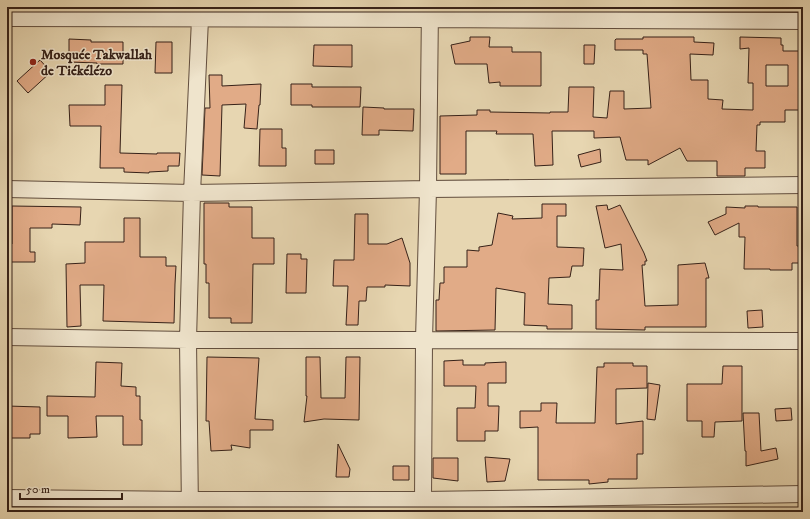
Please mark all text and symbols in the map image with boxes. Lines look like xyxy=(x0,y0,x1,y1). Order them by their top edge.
place label: Mosquée Takwallah de Tiékélézo xyxy=(41,46,153,80)
marker: Mosquée Takwallah de Tiékélézo xyxy=(28,57,38,67)
scale bar xyxy=(20,475,122,501)
text: 50 m xyxy=(26,482,50,497)

